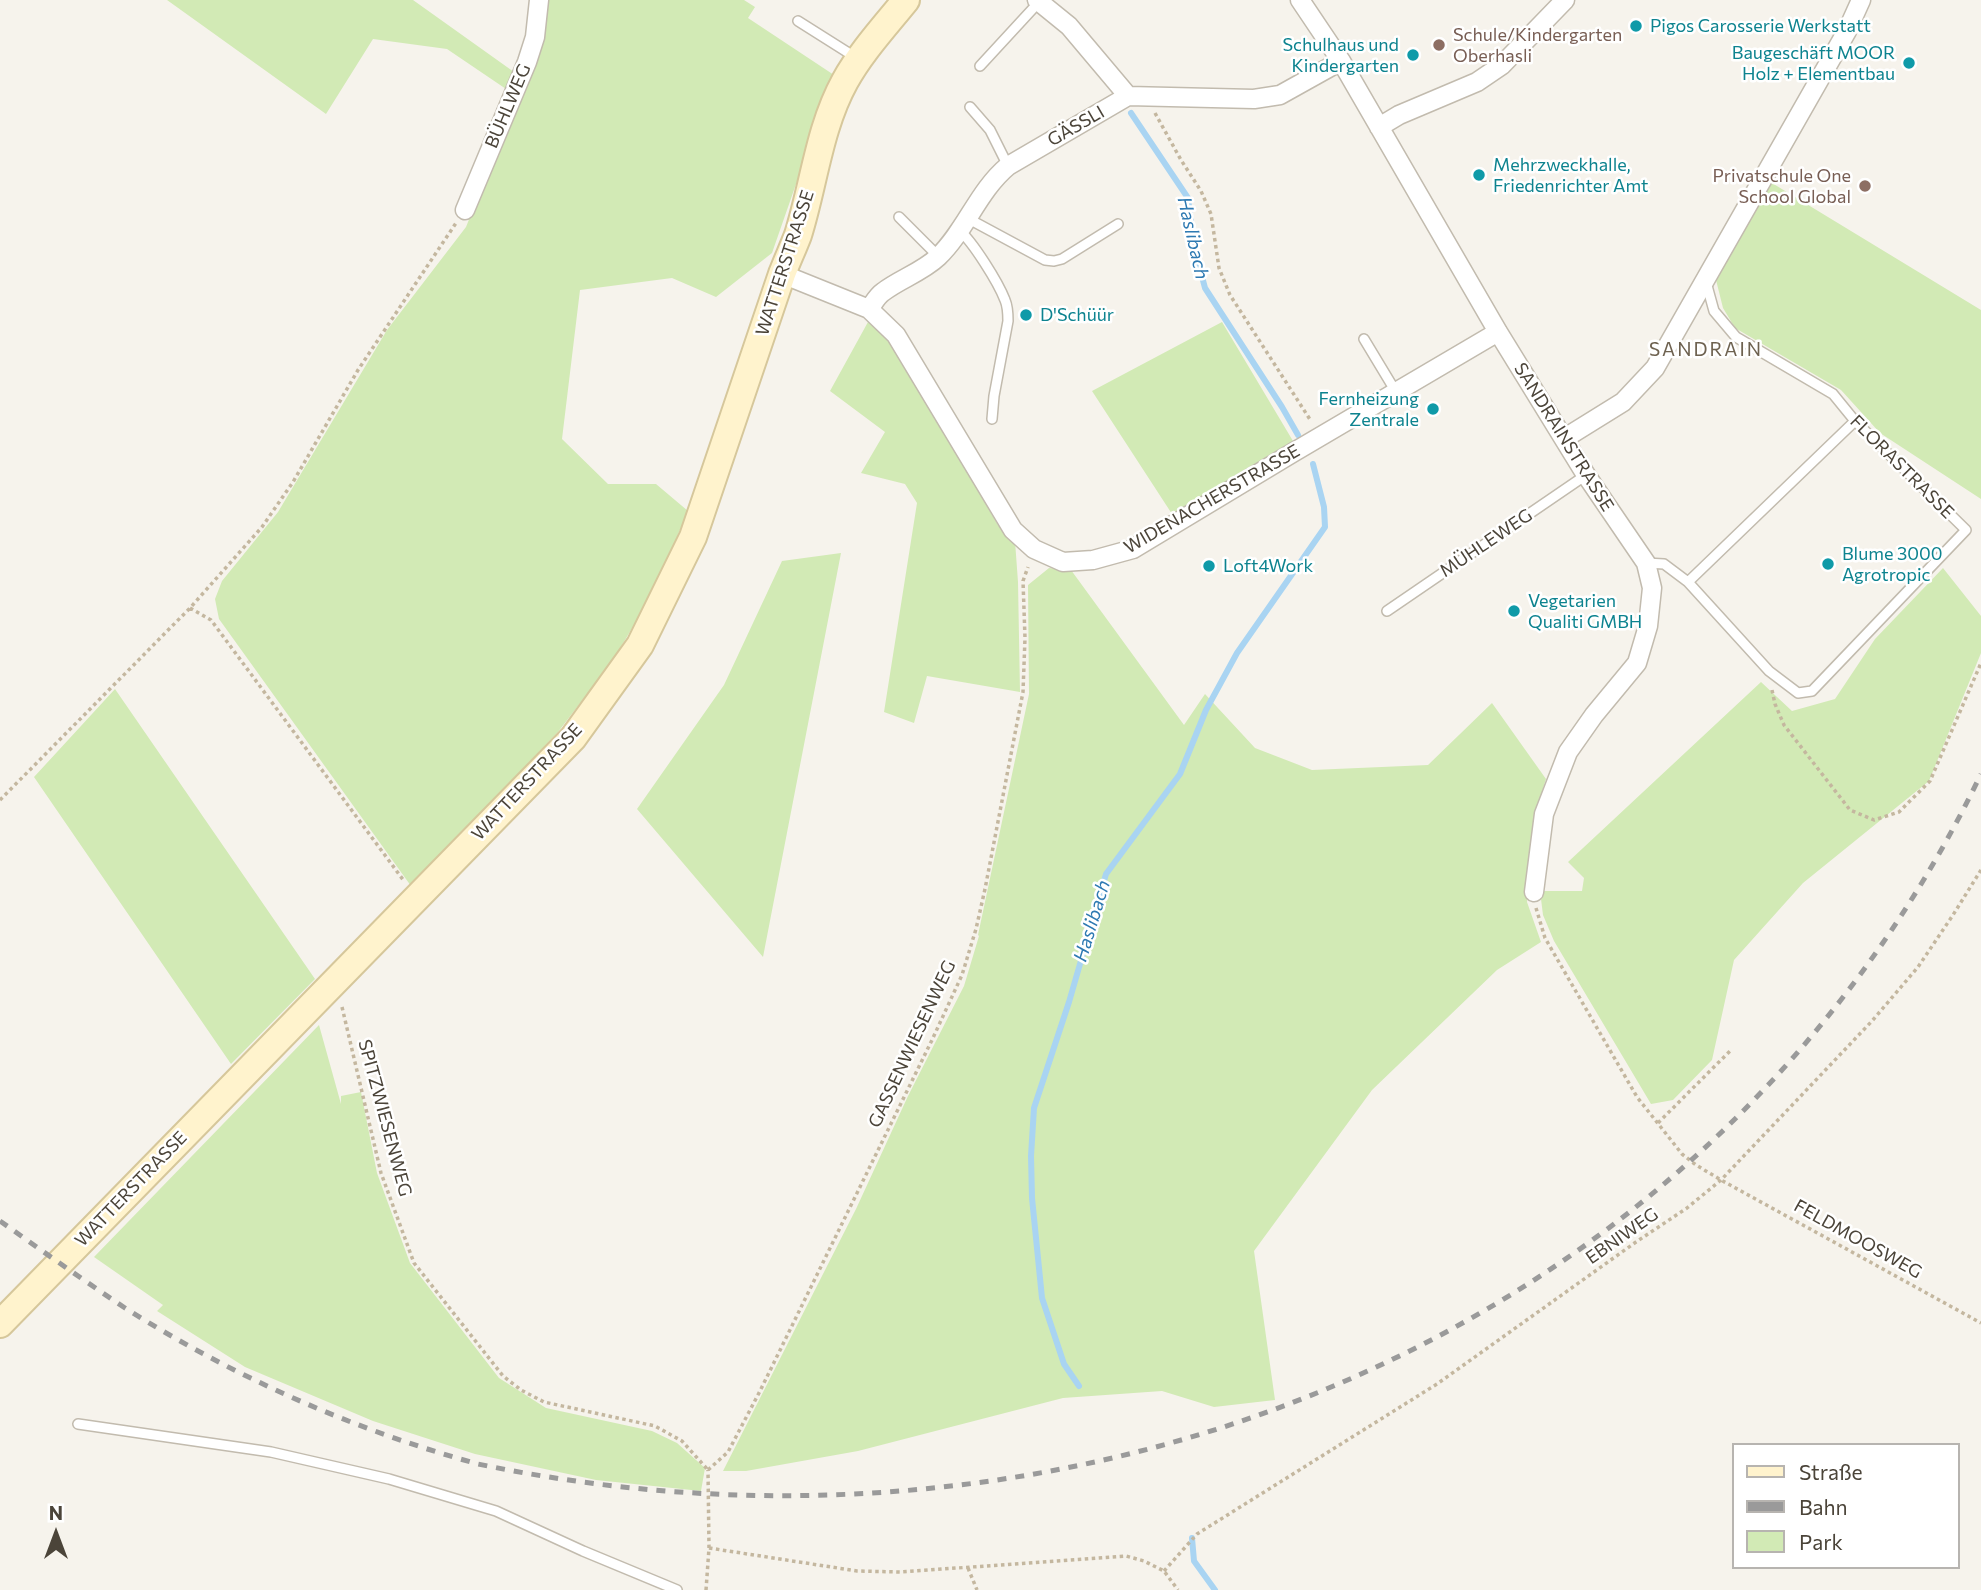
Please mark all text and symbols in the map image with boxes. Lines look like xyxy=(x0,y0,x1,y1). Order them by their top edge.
place label: Pigos Carosserie Werkstatt xyxy=(1650,15,1871,37)
marker: Pigos Carosserie Werkstatt xyxy=(1628,18,1644,34)
place label: Schule/Kindergarten Oberhasli xyxy=(1453,24,1622,66)
place label: Schulhaus und Kindergarten xyxy=(1282,34,1399,76)
marker: Schule/Kindergarten Oberhasli xyxy=(1431,37,1447,53)
place label: Baugeschäft MOOR Holz + Elementbau xyxy=(1732,42,1895,84)
marker: Schulhaus und Kindergarten xyxy=(1405,47,1421,63)
marker: Baugeschäft MOOR Holz + Elementbau xyxy=(1901,55,1917,71)
street label: BÜHLWEG xyxy=(481,61,535,151)
street label: GÄSSLI xyxy=(1044,101,1108,151)
place label: Mehrzweckhalle, Friedenrichter Amt xyxy=(1493,154,1648,196)
place label: Privatschule One School Global xyxy=(1713,165,1851,208)
marker: Mehrzweckhalle, Friedenrichter Amt xyxy=(1471,167,1487,183)
marker: Privatschule One School Global xyxy=(1857,178,1873,194)
street label: WATTERSTRASSE xyxy=(751,187,819,339)
water label: Haslibach xyxy=(1172,195,1214,281)
place label: D'Schüür xyxy=(1040,304,1114,326)
marker: D'Schüür xyxy=(1018,307,1034,323)
district label: SANDRAIN xyxy=(1650,339,1762,361)
street label: SANDRAINSTRASSE xyxy=(1510,359,1618,515)
place label: Fernheizung Zentrale xyxy=(1319,388,1419,430)
marker: Fernheizung Zentrale xyxy=(1425,401,1441,417)
street label: FLORASTRASSE xyxy=(1846,411,1958,523)
street label: WIDENACHERSTRASSE xyxy=(1120,440,1304,558)
street label: MÜHLEWEG xyxy=(1436,504,1536,582)
place label: Blume 3000 Agrotropic xyxy=(1842,543,1942,586)
place label: Loft4Work xyxy=(1223,555,1313,577)
marker: Blume 3000 Agrotropic xyxy=(1820,556,1836,572)
marker: Loft4Work xyxy=(1201,558,1217,574)
place label: Vegetarien Qualiti GMBH xyxy=(1528,590,1642,632)
marker: Vegetarien Qualiti GMBH xyxy=(1506,603,1522,619)
street label: WATTERSTRASSE xyxy=(467,719,587,845)
water label: Haslibach xyxy=(1069,878,1115,964)
street label: GASSENWIESENWEG xyxy=(864,957,960,1131)
street label: SPITZWIESENWEG xyxy=(354,1037,416,1199)
street label: WATTERSTRASSE xyxy=(70,1127,192,1251)
street label: FELDMOOSWEG xyxy=(1790,1195,1926,1283)
street label: EBNIWEG xyxy=(1582,1203,1662,1269)
legend xyxy=(1732,1443,1960,1569)
text: Straße xyxy=(1799,1459,1863,1484)
text: Bahn xyxy=(1799,1494,1848,1519)
north arrow xyxy=(21,1499,91,1569)
text: N xyxy=(49,1501,63,1524)
text: Park xyxy=(1799,1529,1843,1554)

